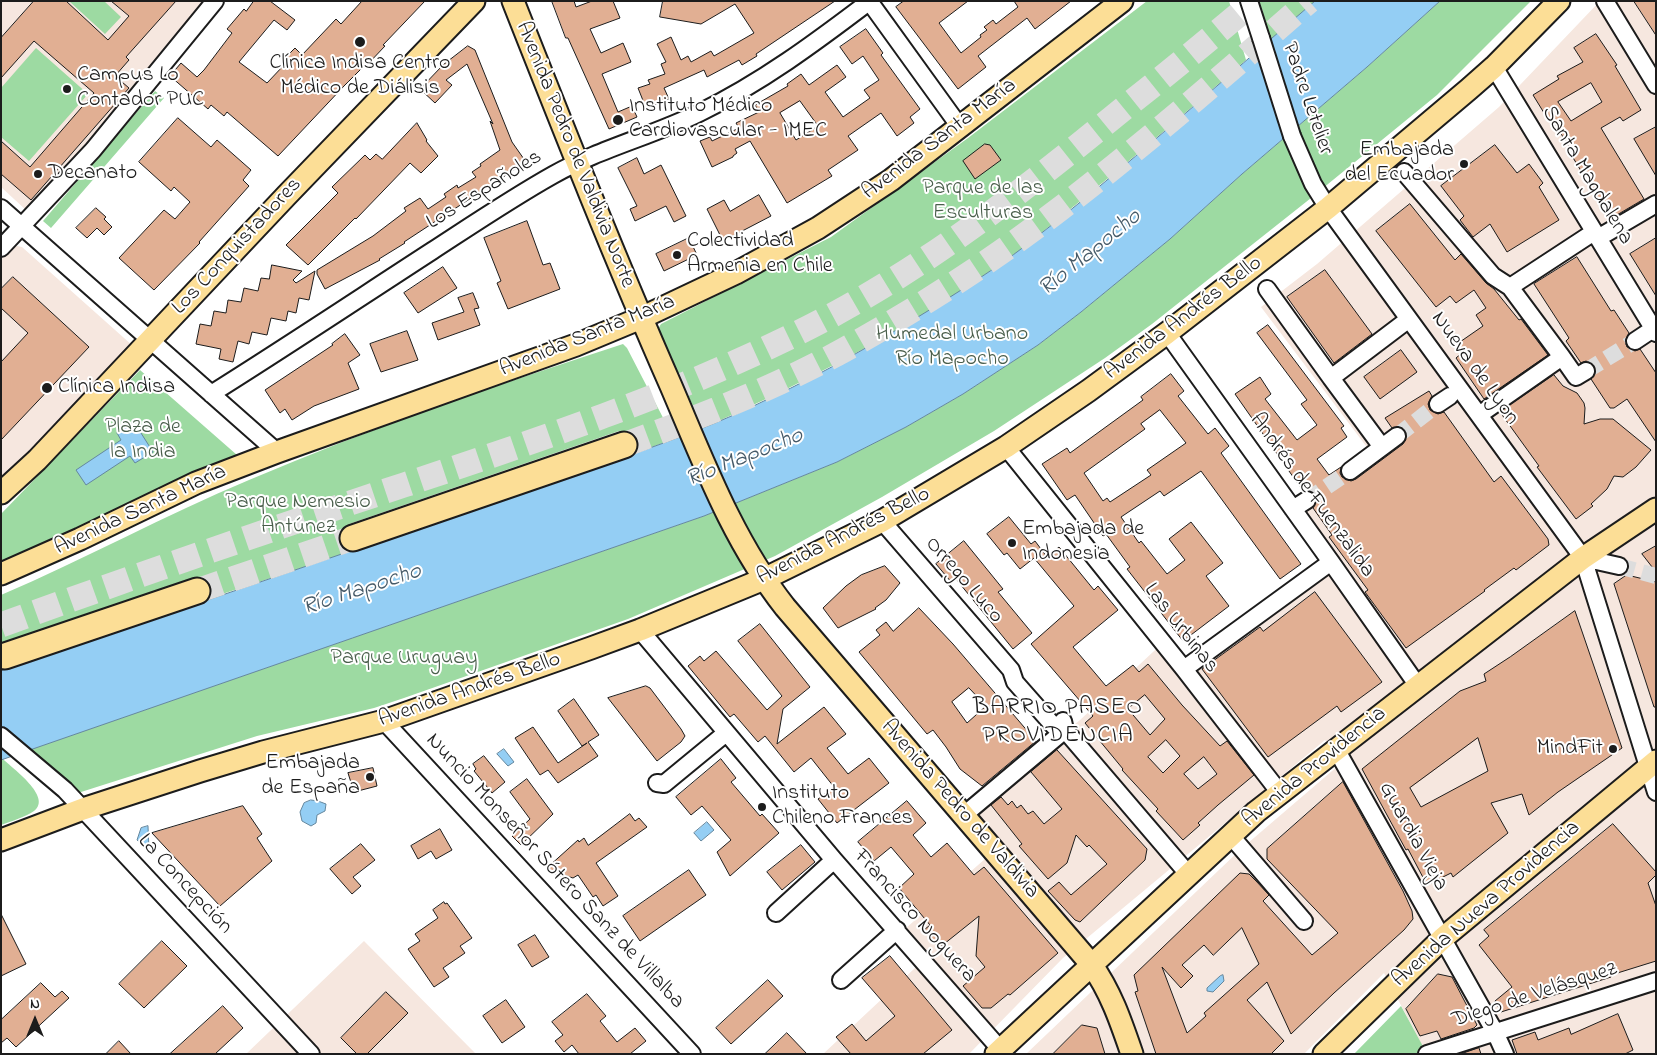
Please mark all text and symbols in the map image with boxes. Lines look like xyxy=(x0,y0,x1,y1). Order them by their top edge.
street label: Avenida Pedro de Valdivia Norte xyxy=(508,18,640,292)
marker: Clínica Indisa Centro Médico de Diálisis xyxy=(353,35,367,49)
street label: Padre Letelier xyxy=(1274,39,1338,159)
place label: Clínica Indisa Centro Médico de Diálisis xyxy=(269,51,451,102)
place label: Campus Lo Contador PUC xyxy=(77,63,204,114)
street label: Avenida Santa María xyxy=(858,73,1022,207)
marker: Campus Lo Contador PUC xyxy=(61,83,73,95)
place label: Instituto Médico Cardiovascular - IMEC xyxy=(629,94,827,146)
street label: Santa Magdalena xyxy=(1534,102,1638,250)
marker: Instituto Médico Cardiovascular - IMEC xyxy=(611,113,625,127)
place label: Embajada del Ecuador xyxy=(1344,138,1454,190)
street label: Los Españoles xyxy=(422,145,548,237)
marker: Embajada del Ecuador xyxy=(1458,158,1470,170)
place label: Decanato xyxy=(48,161,137,187)
marker: Decanato xyxy=(32,168,44,180)
street label: Los Conquistadores xyxy=(168,173,308,321)
park label: Parque de las Esculturas xyxy=(922,176,1044,228)
water label: Río Mapocho xyxy=(1034,204,1148,304)
place label: Colectividad Armenia en Chile xyxy=(687,229,833,280)
marker: Colectividad Armenia en Chile xyxy=(671,249,683,261)
street label: Avenida Andrés Bello xyxy=(1100,251,1268,387)
street label: Avenida Santa María xyxy=(497,290,679,384)
street label: Nueva de Lyon xyxy=(1424,307,1524,431)
park label: Humedal Urbano Río Mapocho xyxy=(876,322,1028,374)
place label: Clínica Indisa xyxy=(58,375,175,401)
marker: Clínica Indisa xyxy=(40,381,54,395)
street label: Andrés de Fuenzalida xyxy=(1242,409,1380,583)
park label: Plaza de la India xyxy=(105,415,181,466)
water label: Río Mapocho xyxy=(682,422,808,496)
street label: Avenida Santa María xyxy=(51,460,231,562)
street label: Avenida Andrés Bello xyxy=(753,482,935,592)
park label: Parque Nemesio Antúnez xyxy=(225,490,371,542)
place label: Embajada de Indonesia xyxy=(1022,517,1144,568)
street label: Orrego Luco xyxy=(918,532,1008,630)
marker: Embajada de Indonesia xyxy=(1006,537,1018,549)
water label: Río Mapocho xyxy=(299,558,425,624)
street label: Las Urbinas xyxy=(1137,579,1223,679)
park label: Parque Uruguay xyxy=(331,646,477,672)
street label: Avenida Andrés Bello xyxy=(376,647,564,735)
district label: BARRIO PASEO PROVIDENCIA xyxy=(972,695,1144,751)
street label: Avenida Providencia xyxy=(1238,702,1392,834)
street label: Avenida Pedro de Valdivia xyxy=(874,715,1044,905)
street label: Nuncio Monseñor Sótero Sanz de Villalba xyxy=(419,728,689,1016)
place label: MindFit xyxy=(1537,736,1603,762)
marker: MindFit xyxy=(1607,743,1619,755)
place label: Embajada de España xyxy=(261,751,360,802)
marker: Embajada de España xyxy=(364,771,376,783)
street label: Guardia Vieja xyxy=(1371,778,1453,896)
place label: Instituto Chileno Frances xyxy=(772,781,913,832)
marker: Instituto Chileno Frances xyxy=(756,801,768,813)
street label: Avenida Nueva Providencia xyxy=(1387,816,1587,994)
street label: La Concepción xyxy=(131,829,237,941)
street label: Francisco Noguera xyxy=(847,845,981,989)
street label: Diego de Velásquez xyxy=(1449,957,1621,1035)
text: N xyxy=(30,994,40,1015)
north arrow xyxy=(10,995,60,1045)

